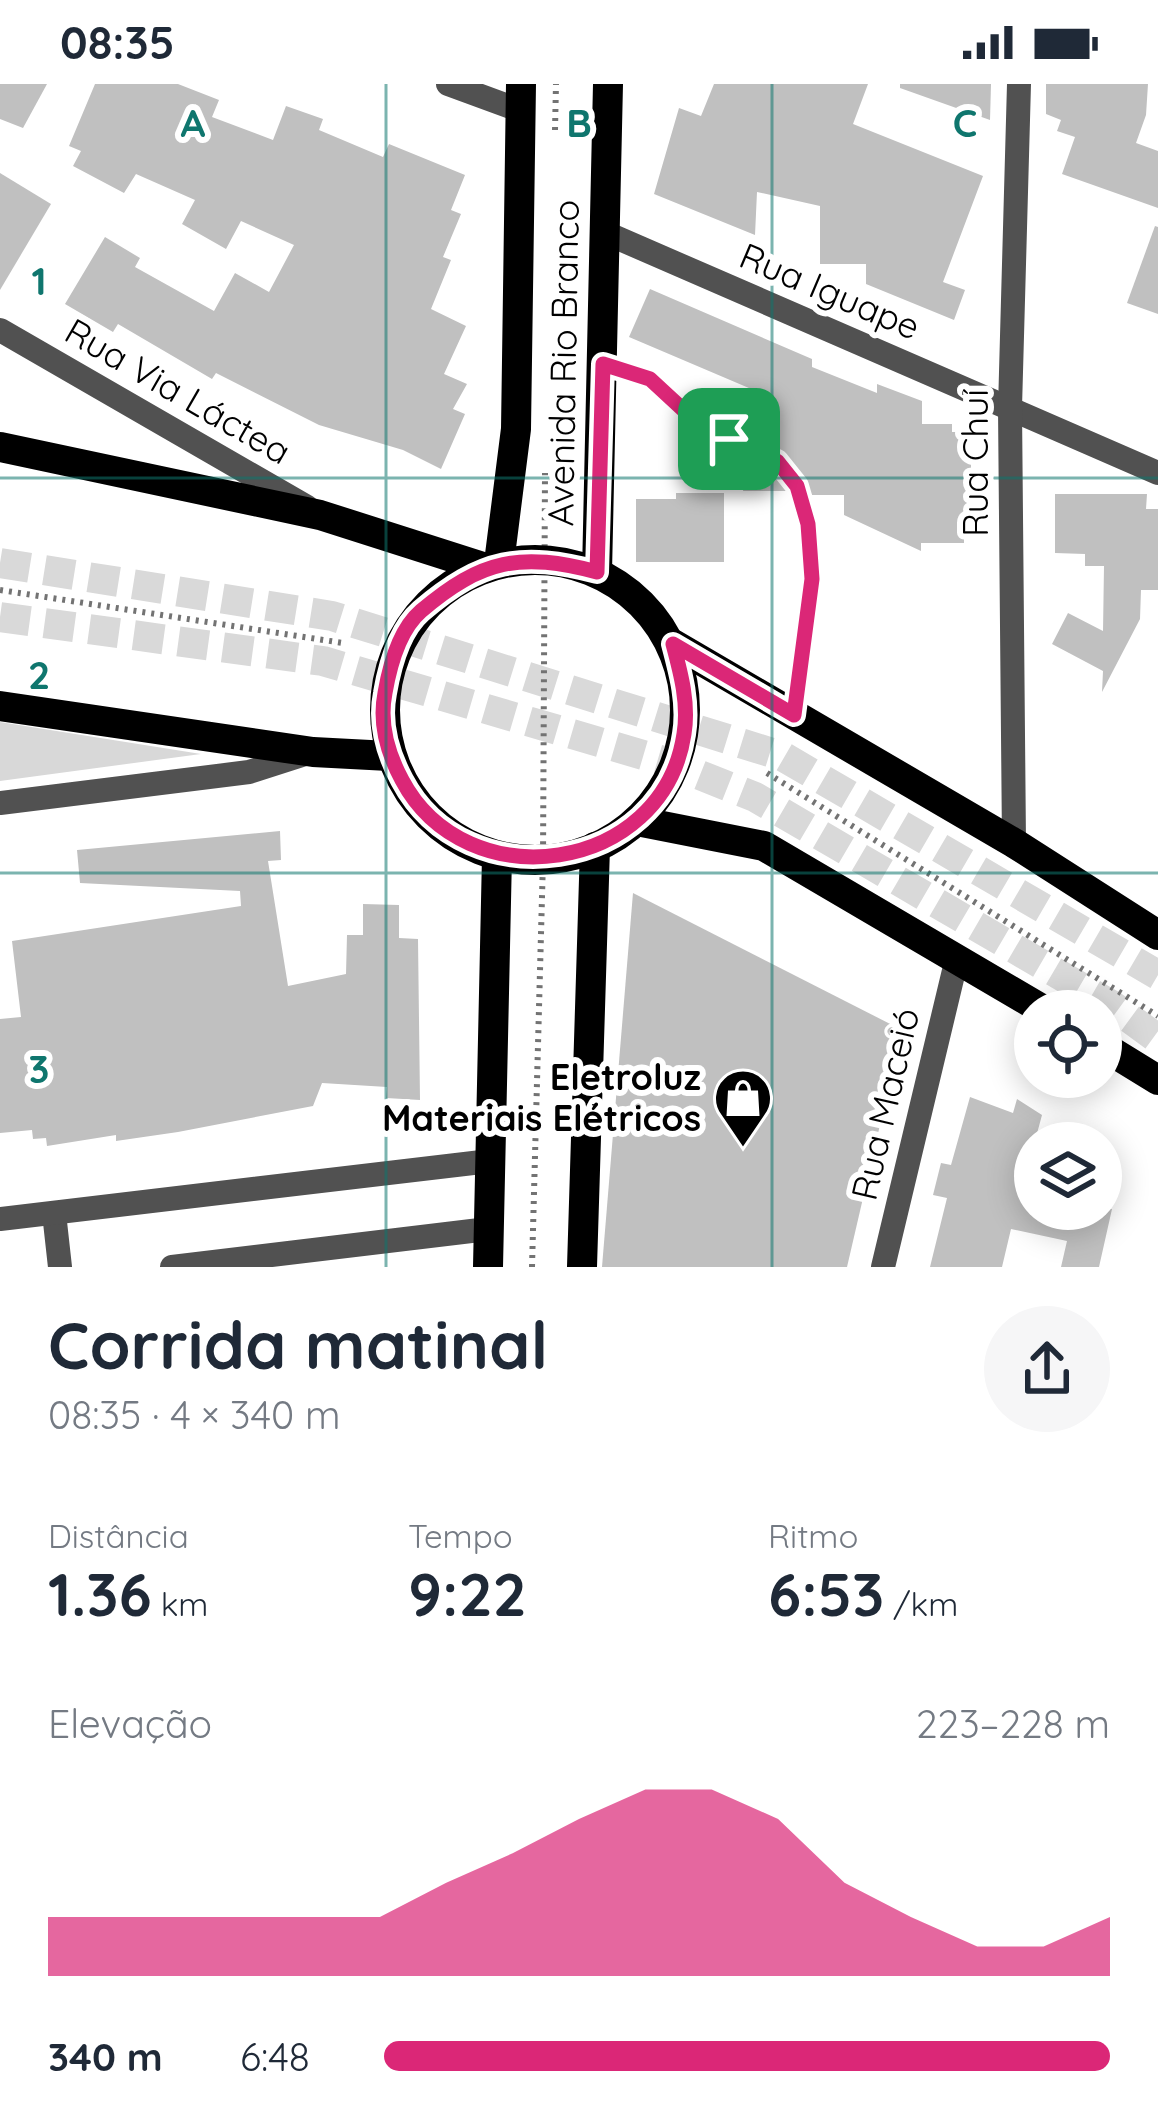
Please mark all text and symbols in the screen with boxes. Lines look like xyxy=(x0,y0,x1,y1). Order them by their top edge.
text: 08:35 xyxy=(60,14,175,70)
text: A xyxy=(181,98,206,147)
text: B xyxy=(566,98,592,147)
text: C xyxy=(953,98,977,147)
street label: Avenida Rio Branco xyxy=(537,199,588,527)
street label: Rua Iguape xyxy=(733,232,927,349)
text: 1 xyxy=(31,256,47,305)
street label: Rua Via Láctea xyxy=(57,308,299,473)
pin xyxy=(678,388,780,490)
street label: Rua Chuí xyxy=(952,389,997,537)
icon: arrive xyxy=(696,406,762,472)
text: 2 xyxy=(28,650,50,699)
map controls xyxy=(1014,990,1122,1230)
button: locate xyxy=(1014,990,1122,1098)
street label: Rua Maceió xyxy=(841,1003,928,1204)
text: 3 xyxy=(29,1044,49,1093)
place label: Eletroluz Materiais Elétricos xyxy=(382,1054,701,1140)
shop icon: Eletroluz Materiais Elétricos xyxy=(712,1067,774,1149)
button: layers xyxy=(1014,1122,1122,1230)
text: Corrida matinal xyxy=(48,1303,548,1386)
button: share xyxy=(984,1306,1110,1432)
text: 08:35 · 4 × 340 m xyxy=(48,1390,340,1439)
text: Distância xyxy=(48,1515,189,1556)
text: Tempo xyxy=(408,1515,513,1556)
text: Ritmo xyxy=(768,1515,858,1556)
text: 1.36 xyxy=(48,1556,152,1631)
text: 9:22 xyxy=(408,1556,527,1631)
text: 6:53 xyxy=(768,1556,884,1631)
text: km xyxy=(152,1583,208,1624)
text: /km xyxy=(884,1583,958,1624)
text: Elevação xyxy=(48,1699,212,1748)
text: 223–228 m xyxy=(916,1699,1110,1748)
text: 340 m xyxy=(48,2032,163,2081)
text: 6:48 xyxy=(240,2032,310,2081)

